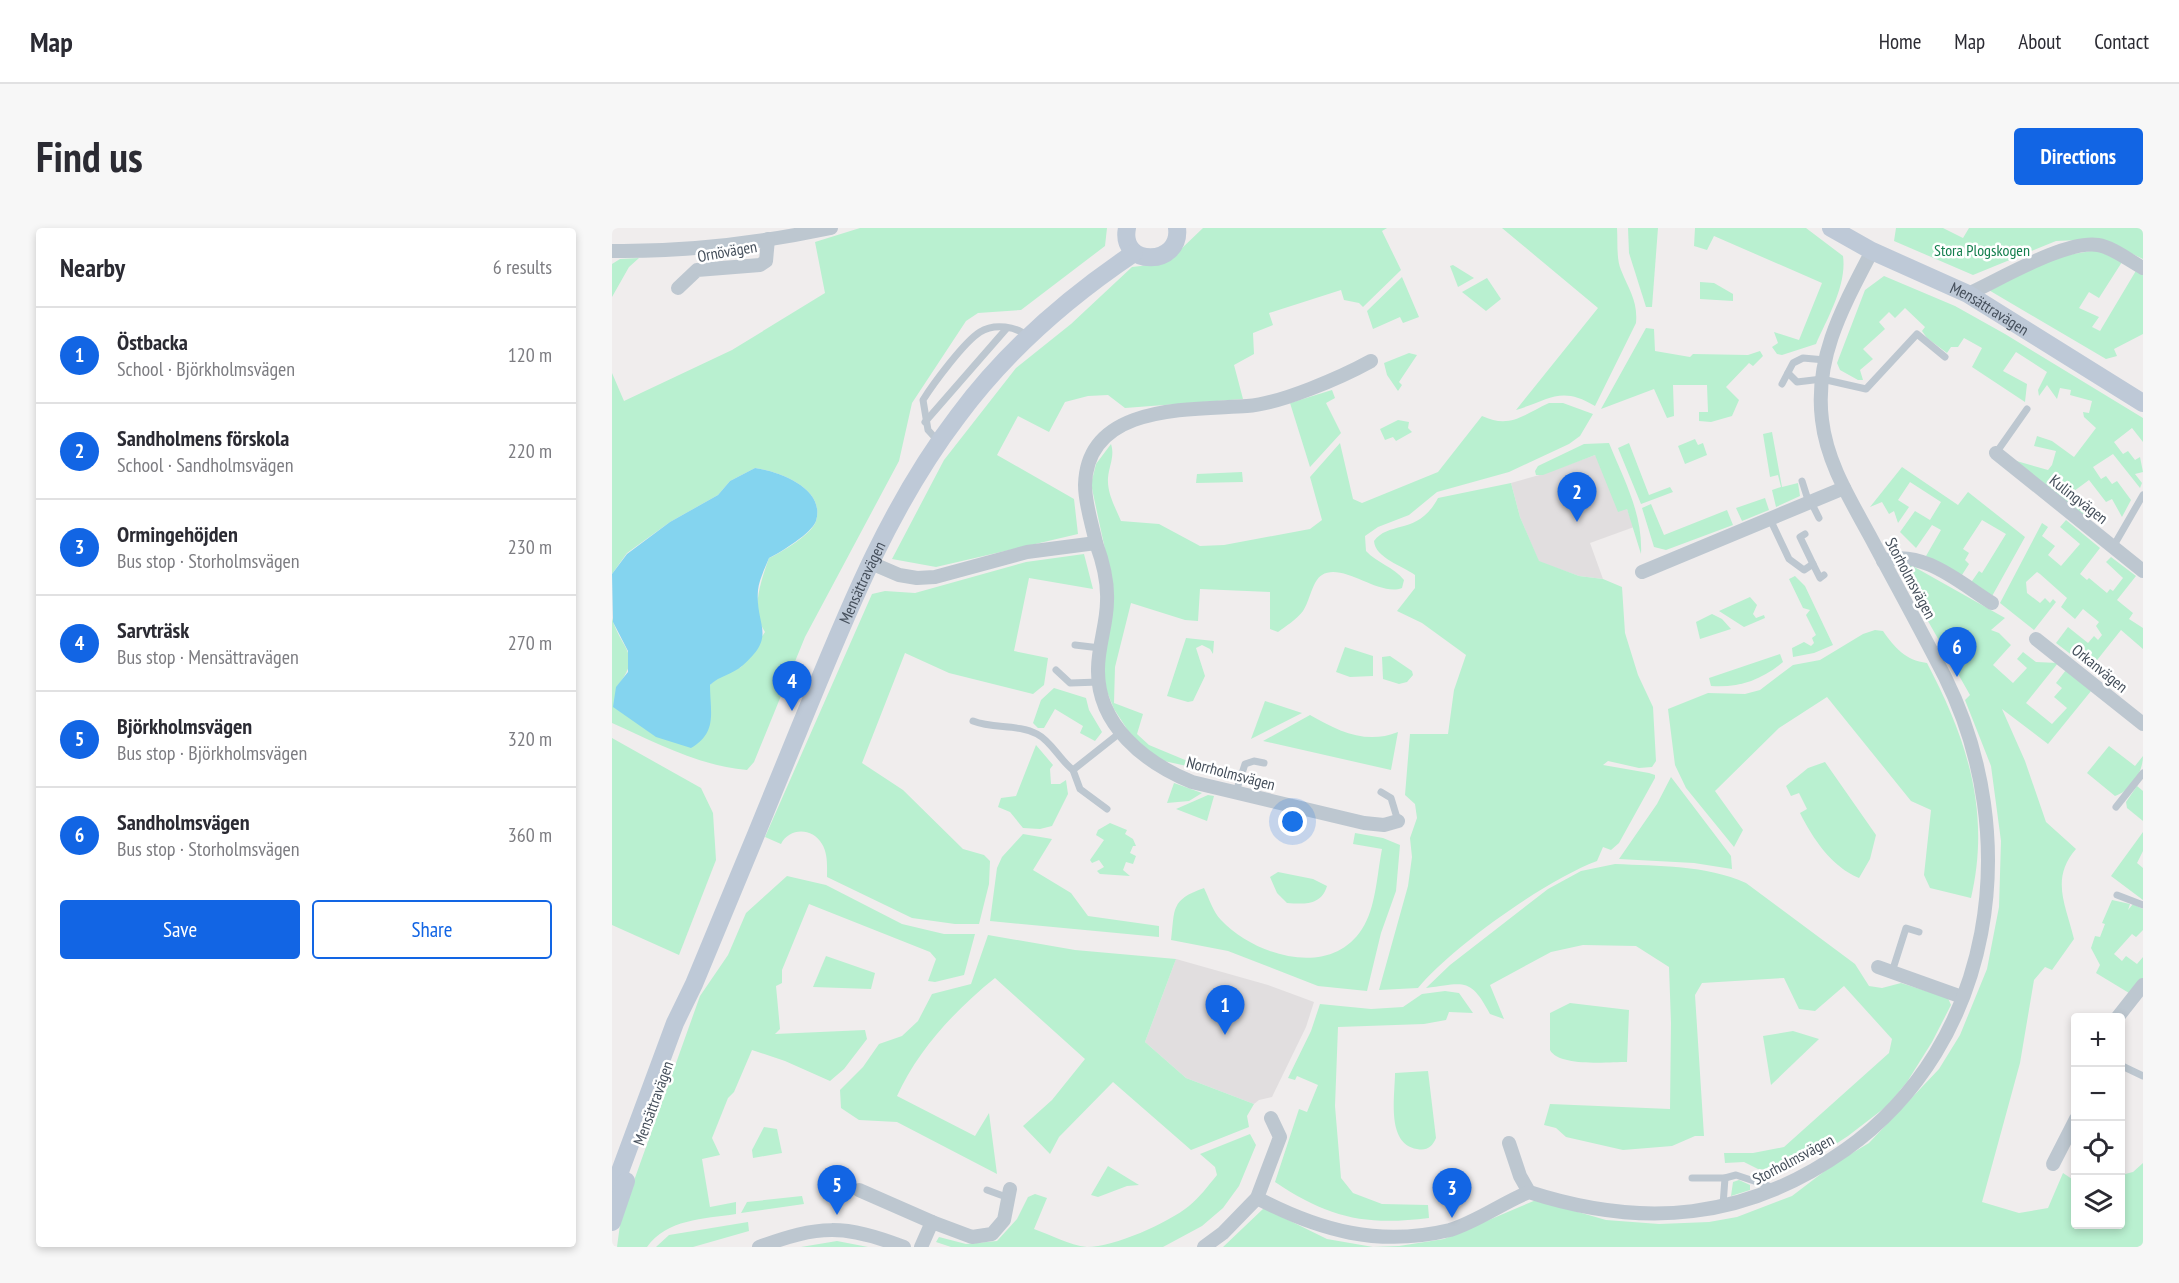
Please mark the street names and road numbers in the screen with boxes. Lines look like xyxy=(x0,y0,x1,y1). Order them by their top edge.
street label: Ornövägen xyxy=(696,236,758,266)
street label: Mensättravägen xyxy=(1947,277,2033,340)
street label: Kulingvägen xyxy=(2046,470,2112,528)
street label: Storholmsvägen xyxy=(1881,534,1941,622)
street label: Mensättravägen xyxy=(834,538,890,627)
street label: Orkanvägen xyxy=(2068,639,2132,697)
street label: Norrholmsvägen xyxy=(1184,752,1278,794)
street label: Mensättravägen xyxy=(628,1058,678,1148)
street label: Storholmsvägen xyxy=(1749,1129,1837,1189)

